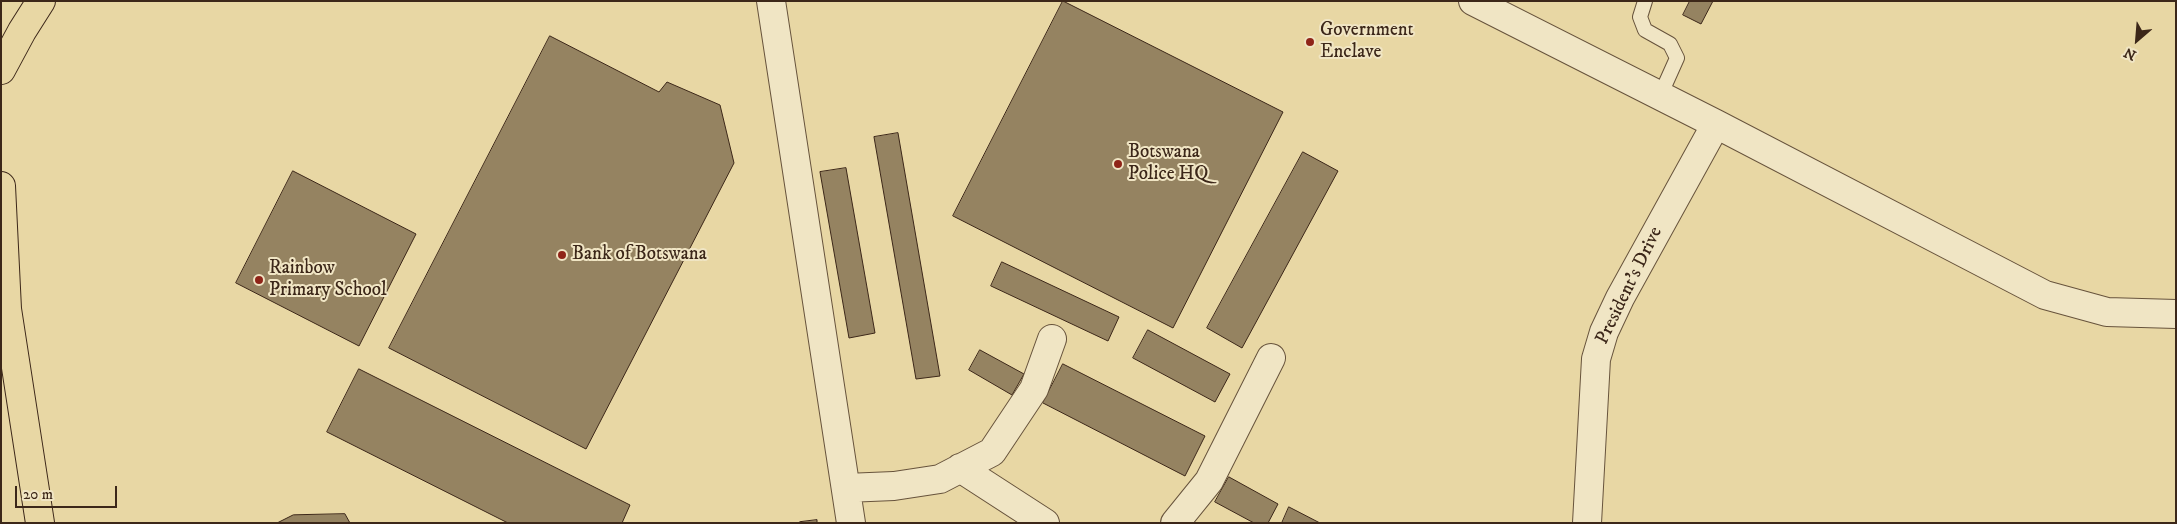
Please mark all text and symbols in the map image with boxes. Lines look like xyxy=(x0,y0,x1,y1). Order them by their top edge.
north arrow xyxy=(2112,15,2162,65)
place label: Government Enclave xyxy=(1320,20,1414,64)
marker: Government Enclave xyxy=(1304,36,1316,48)
text: N xyxy=(2121,43,2139,64)
place label: Botswana Police HQ xyxy=(1128,142,1208,186)
marker: Botswana Police HQ xyxy=(1112,158,1124,170)
street label: President's Drive xyxy=(1592,224,1668,348)
place label: Bank of Botswana xyxy=(572,244,707,266)
marker: Bank of Botswana xyxy=(556,249,568,261)
place label: Rainbow Primary School xyxy=(269,258,387,302)
marker: Rainbow Primary School xyxy=(253,274,265,286)
scale bar xyxy=(18,476,120,508)
text: 20 m xyxy=(23,485,53,504)

